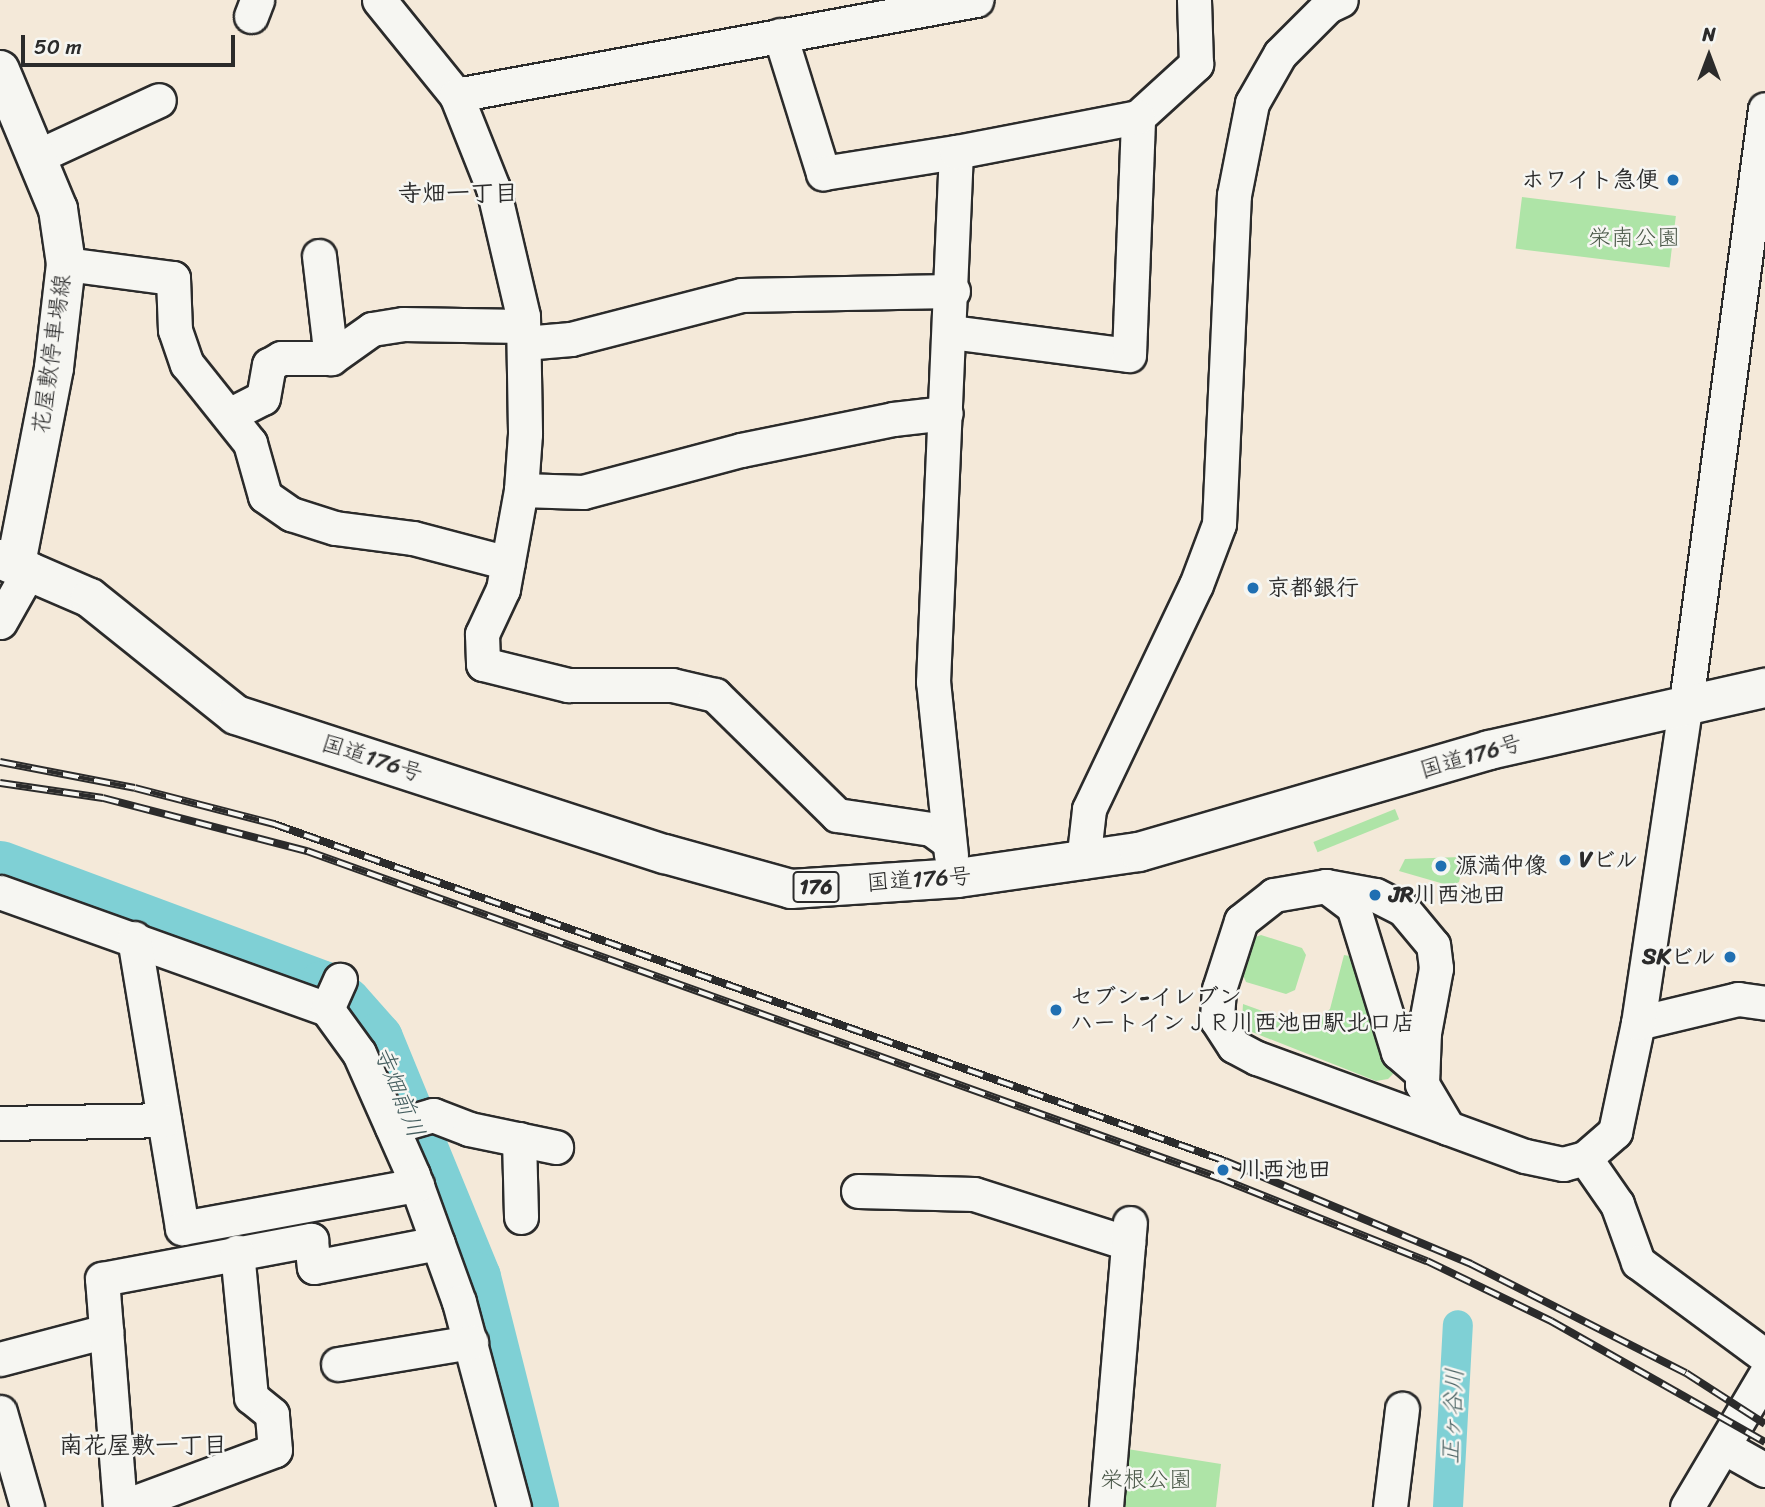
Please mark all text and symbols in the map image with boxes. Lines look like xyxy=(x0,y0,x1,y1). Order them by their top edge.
text: N xyxy=(1702,18,1716,51)
scale bar xyxy=(24,21,238,65)
north arrow xyxy=(1674,21,1744,91)
text: 50 m xyxy=(34,28,82,66)
place label: ホワイト急便 xyxy=(1521,166,1659,194)
marker: ホワイト急便 xyxy=(1665,172,1681,188)
district label: 寺畑一丁目 xyxy=(398,180,518,208)
park label: 栄南公園 xyxy=(1588,224,1680,252)
street label: 花屋敷停車場線 xyxy=(27,272,77,436)
place label: 京都銀行 xyxy=(1267,574,1359,602)
marker: 京都銀行 xyxy=(1245,580,1261,596)
street label: 国道176号 xyxy=(1417,729,1525,785)
street label: 国道176号 xyxy=(318,730,426,788)
place label: Vビル xyxy=(1579,846,1639,874)
place label: 源満仲像 xyxy=(1455,852,1547,880)
marker: Vビル xyxy=(1557,852,1573,868)
marker: 源満仲像 xyxy=(1433,858,1449,874)
street label: 国道176号 xyxy=(866,863,972,897)
road number: 176 xyxy=(792,870,840,904)
place label: JR川西池田 xyxy=(1389,881,1506,909)
marker: JR川西池田 xyxy=(1367,887,1383,903)
place label: SKビル xyxy=(1642,943,1716,971)
marker: SKビル xyxy=(1722,949,1738,965)
place label: セブン-イレブン ハートインＪＲ川西池田駅北口店 xyxy=(1070,983,1415,1037)
marker: セブン-イレブン ハートインＪＲ川西池田駅北口店 xyxy=(1048,1002,1064,1018)
water label: 寺畑前川 xyxy=(368,1042,430,1142)
place label: 川西池田 xyxy=(1239,1156,1331,1184)
marker: 川西池田 xyxy=(1213,1160,1233,1180)
water label: 正ヶ谷川 xyxy=(1436,1367,1470,1465)
district label: 南花屋敷一丁目 xyxy=(59,1432,227,1460)
park label: 栄根公園 xyxy=(1100,1466,1192,1494)

